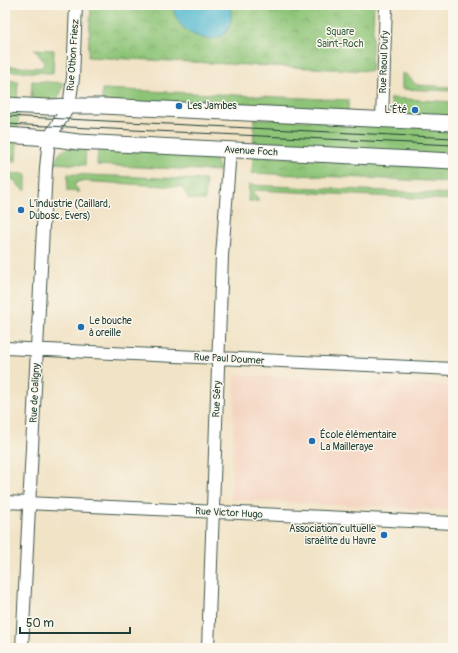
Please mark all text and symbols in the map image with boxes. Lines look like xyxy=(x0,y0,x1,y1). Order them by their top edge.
street label: Rue Othon Friesz xyxy=(65,19,81,91)
park label: Square Saint-Roch xyxy=(317,26,364,50)
street label: Rue Raoul Dufy xyxy=(377,30,391,94)
place label: Les Jambes xyxy=(187,100,237,112)
marker: Les Jambes xyxy=(174,101,184,111)
place label: L'Été xyxy=(384,103,407,116)
marker: L'Été xyxy=(410,105,420,115)
street label: Avenue Foch xyxy=(224,144,278,158)
place label: L’industrie (Caillard, Dubosc, Evers) xyxy=(29,198,111,222)
marker: L’industrie (Caillard, Dubosc, Evers) xyxy=(16,205,26,215)
place label: Le bouche à oreille xyxy=(89,315,132,339)
marker: Le bouche à oreille xyxy=(76,322,86,332)
street label: Rue Paul Doumer xyxy=(193,351,265,367)
street label: Rue de Caligny xyxy=(27,362,43,423)
street label: Rue Séry xyxy=(210,380,224,418)
place label: École élémentaire La Mailleraye xyxy=(320,428,397,453)
marker: École élémentaire La Mailleraye xyxy=(307,436,317,446)
street label: Rue Victor Hugo xyxy=(195,505,264,521)
place label: Association cultuelle israélite du Havre xyxy=(289,523,376,547)
marker: Association cultuelle israélite du Havre xyxy=(379,530,389,540)
scale bar xyxy=(20,609,130,635)
text: 50 m xyxy=(26,616,54,631)

